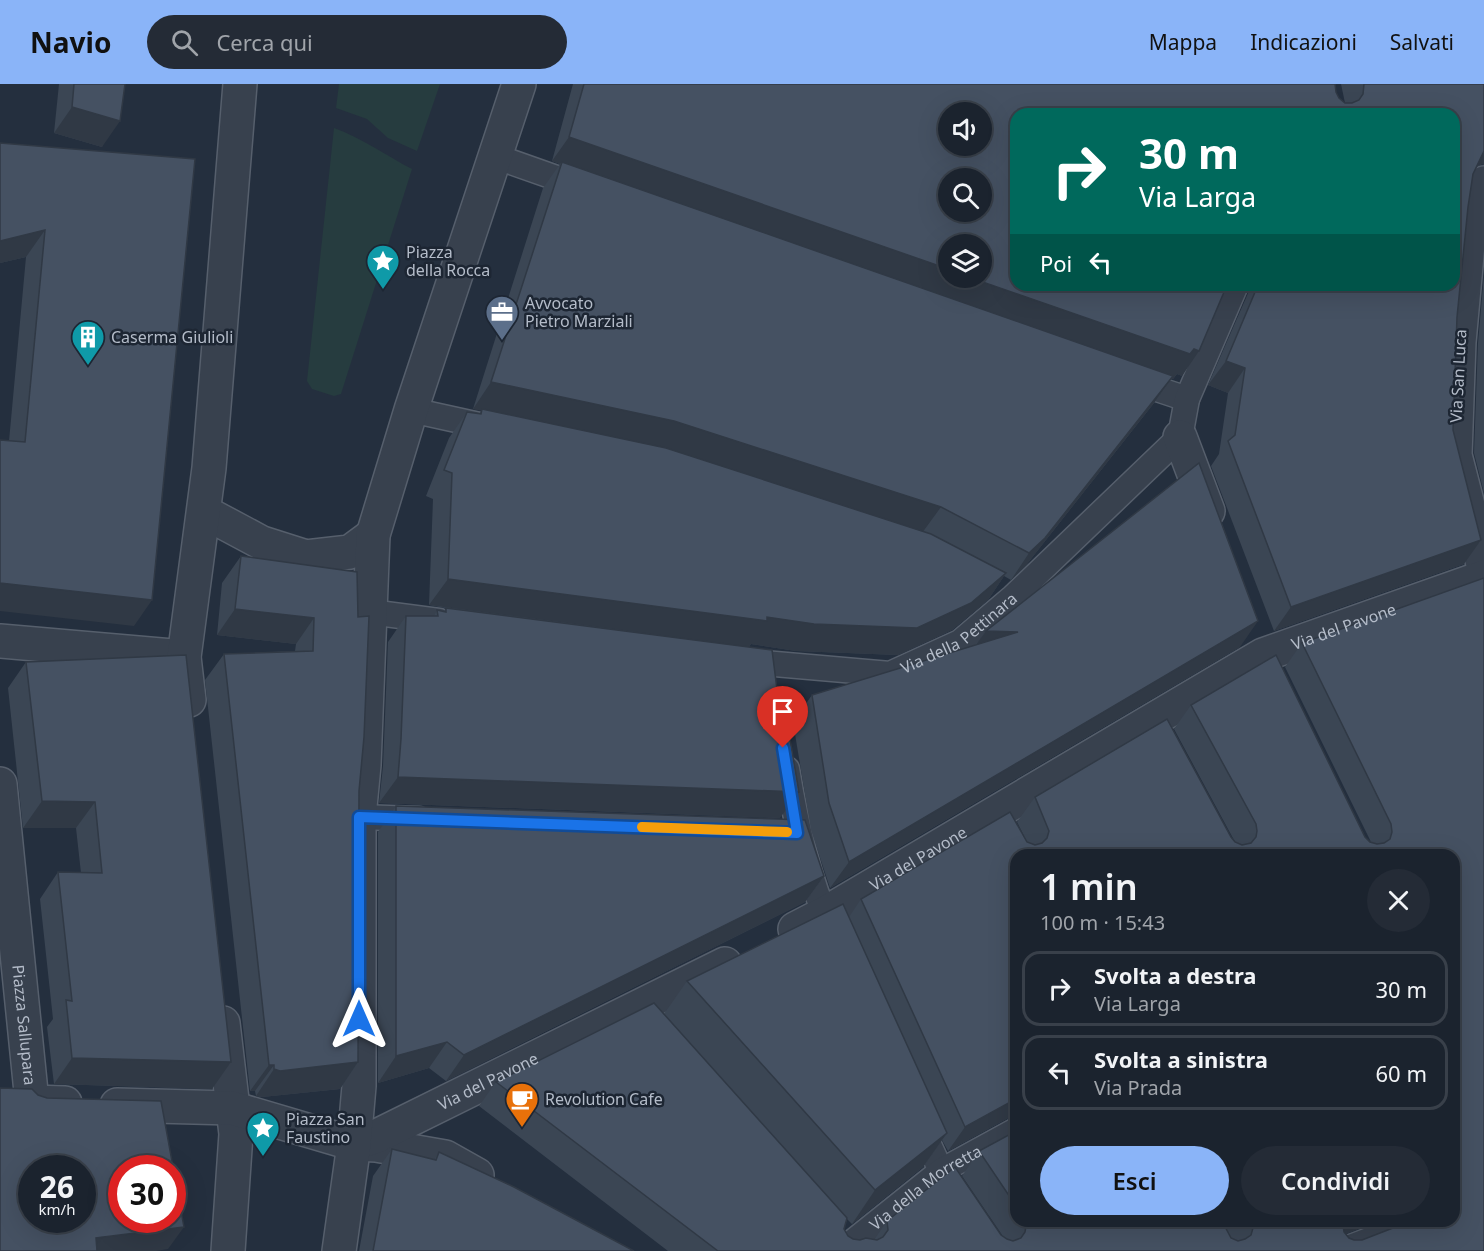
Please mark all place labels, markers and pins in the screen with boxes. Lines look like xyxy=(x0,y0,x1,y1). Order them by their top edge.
place label: Piazza della Rocca xyxy=(406,241,490,281)
place icon: Piazza della Rocca xyxy=(365,243,401,290)
place label: Avvocato Pietro Marziali xyxy=(525,292,633,332)
office icon: Avvocato Pietro Marziali xyxy=(484,294,520,341)
building icon: Caserma Giulioli xyxy=(70,319,106,366)
place label: Caserma Giulioli xyxy=(111,326,233,348)
pin xyxy=(757,686,808,748)
cafe icon: Revolution Cafe xyxy=(504,1081,540,1128)
place label: Revolution Cafe xyxy=(545,1088,663,1110)
place label: Piazza San Faustino xyxy=(286,1108,365,1148)
place icon: Piazza San Faustino xyxy=(245,1110,281,1157)

